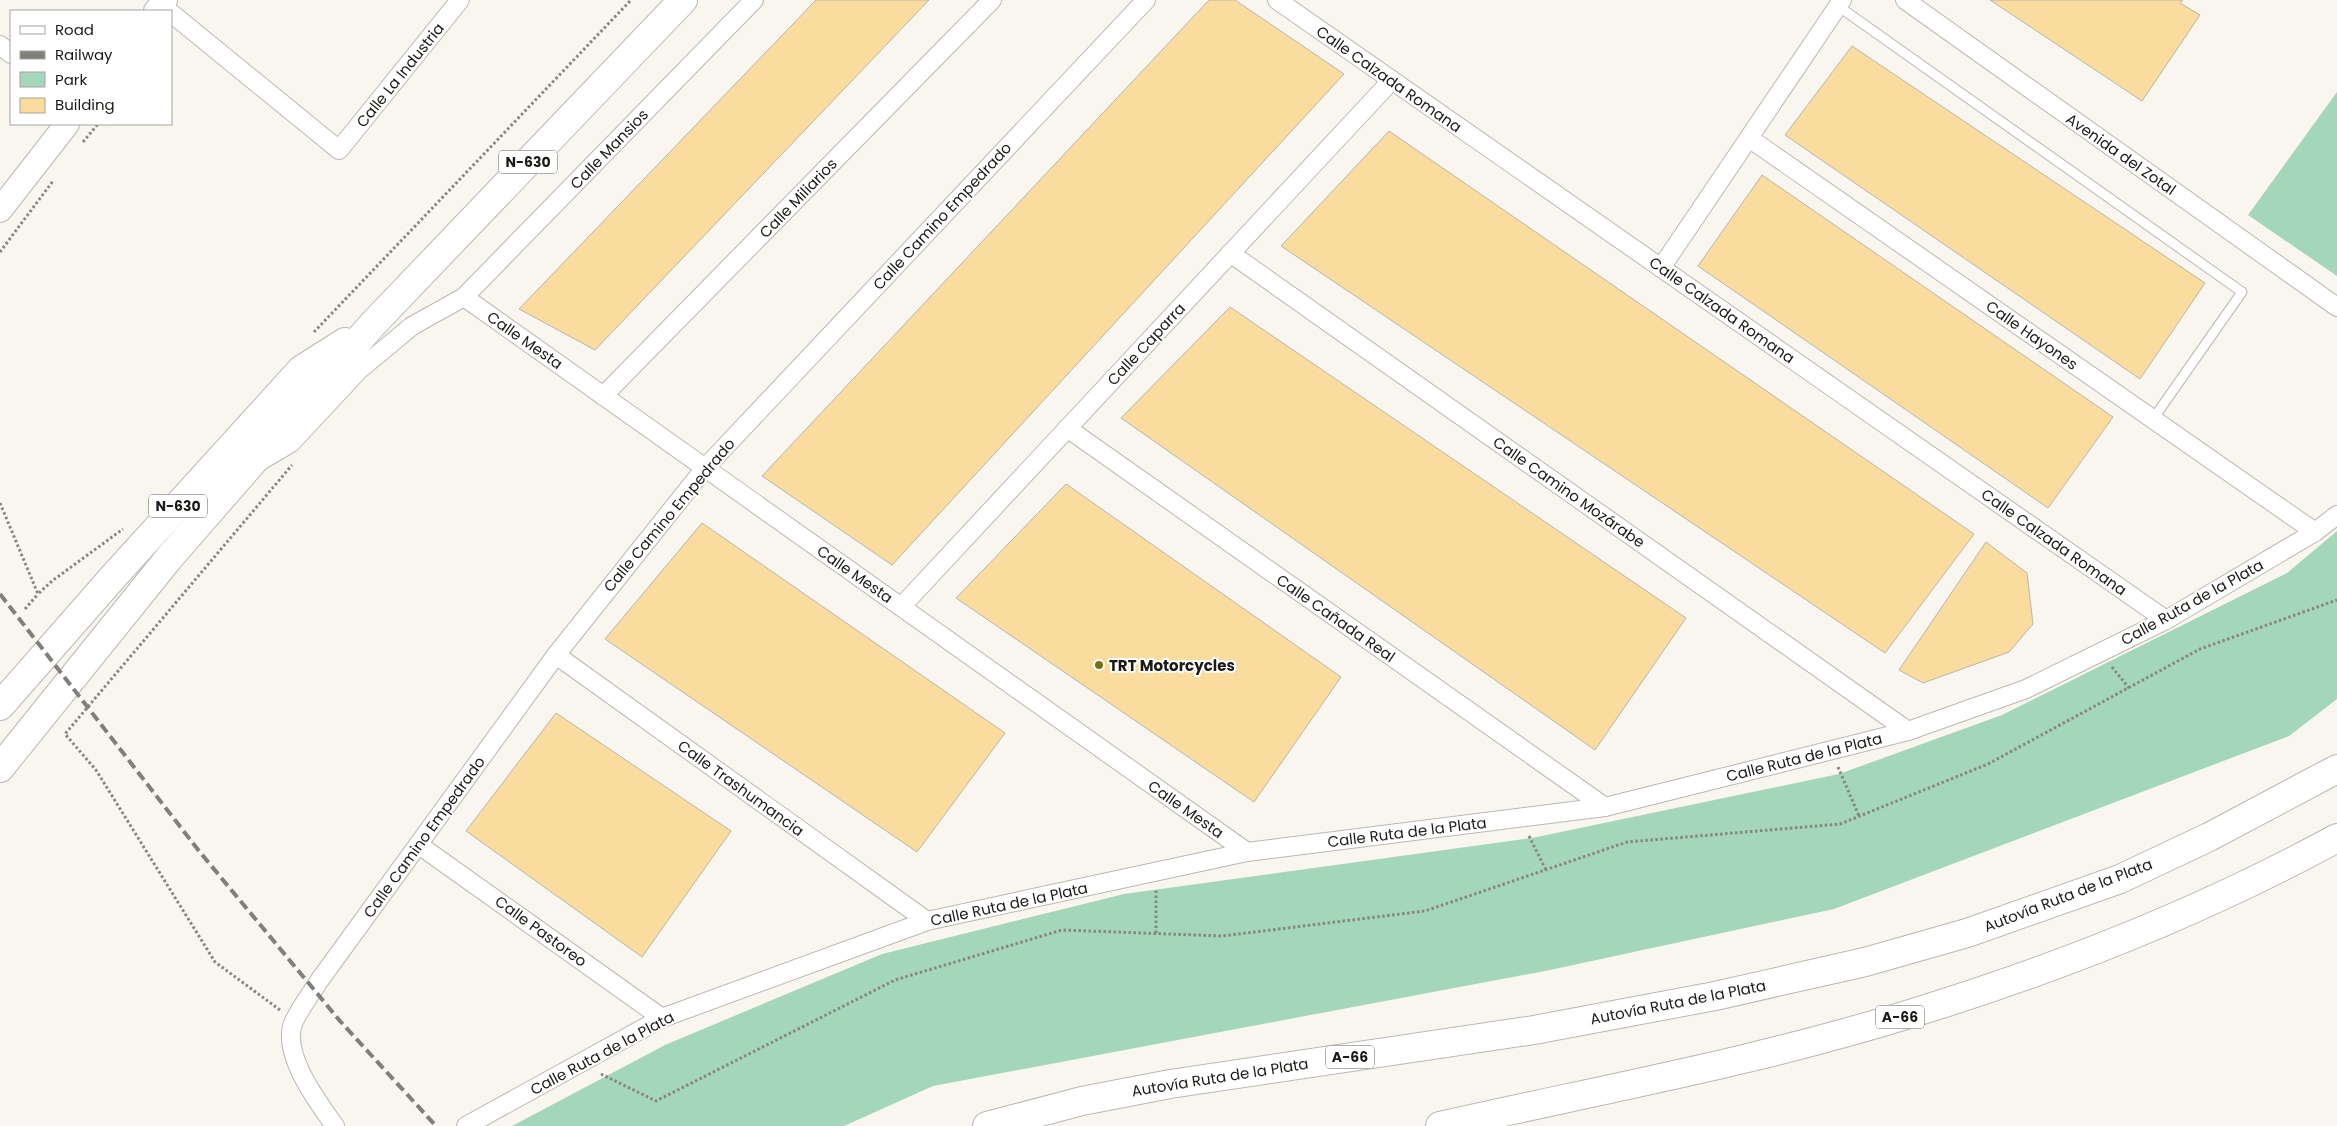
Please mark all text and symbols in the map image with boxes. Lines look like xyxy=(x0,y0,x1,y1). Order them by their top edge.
legend xyxy=(10,10,172,125)
street label: Calle La Industria xyxy=(351,18,449,132)
text: Road xyxy=(55,19,94,40)
street label: Calle Calzada Romana xyxy=(1312,21,1466,137)
text: Railway xyxy=(55,44,113,65)
text: Park xyxy=(55,69,87,90)
text: Building xyxy=(55,94,115,115)
street label: Calle Mansios xyxy=(565,104,653,194)
street label: Avenida del Zotal xyxy=(2062,108,2180,200)
street label: Calle Camino Empedrado xyxy=(868,138,1016,294)
road number: N-630 xyxy=(499,150,557,173)
street label: Calle Miliarios xyxy=(755,153,842,242)
street label: Calle Calzada Romana xyxy=(1645,252,1799,368)
street label: Calle Hayones xyxy=(1982,296,2082,375)
street label: Calle Caparra xyxy=(1102,298,1190,390)
street label: Calle Mesta xyxy=(483,306,567,374)
street label: Calle Camino Mozárabe xyxy=(1489,431,1649,553)
street label: Calle Camino Empedrado xyxy=(598,434,740,596)
street label: Calle Calzada Romana xyxy=(1977,484,2131,600)
road number: N-630 xyxy=(149,494,207,518)
street label: Calle Mesta xyxy=(813,540,897,608)
street label: Calle Ruta de la Plata xyxy=(2117,554,2267,650)
street label: Calle Cañada Real xyxy=(1272,569,1400,667)
place label: TRT Motorcycles xyxy=(1109,655,1235,676)
marker: TRT Motorcycles xyxy=(1093,659,1105,671)
street label: Calle Ruta de la Plata xyxy=(1724,727,1884,787)
street label: Calle Trashumancia xyxy=(674,735,808,841)
street label: Calle Camino Empedrado xyxy=(358,752,490,922)
street label: Calle Mesta xyxy=(1144,775,1228,843)
street label: Calle Ruta de la Plata xyxy=(1326,812,1488,852)
street label: Autovía Ruta de la Plata xyxy=(1981,853,2155,937)
street label: Calle Ruta de la Plata xyxy=(928,877,1090,931)
street label: Calle Pastoreo xyxy=(491,891,591,971)
street label: Autovía Ruta de la Plata xyxy=(1588,975,1768,1029)
street label: Calle Ruta de la Plata xyxy=(526,1006,678,1100)
road number: A-66 xyxy=(1876,1006,1924,1028)
road number: A-66 xyxy=(1326,1046,1374,1068)
street label: Autovía Ruta de la Plata xyxy=(1130,1053,1310,1101)

